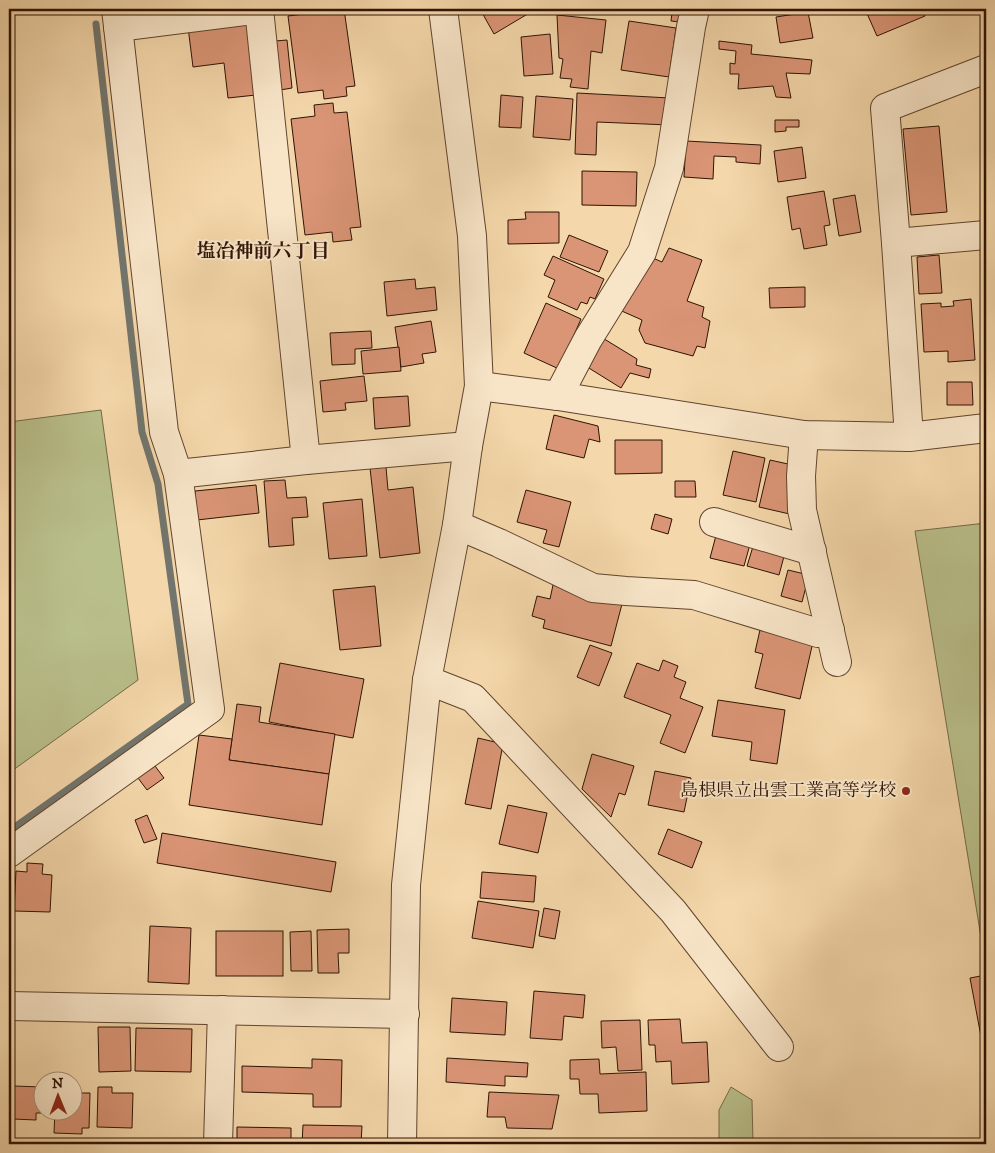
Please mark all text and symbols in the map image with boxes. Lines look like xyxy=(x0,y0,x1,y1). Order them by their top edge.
district label: 塩冶神前六丁目 xyxy=(196,240,330,263)
place label: 島根県立出雲工業高等学校 xyxy=(680,780,896,802)
marker: 島根県立出雲工業高等学校 xyxy=(900,785,912,797)
north arrow xyxy=(32,1070,82,1120)
text: N xyxy=(52,1075,64,1093)

